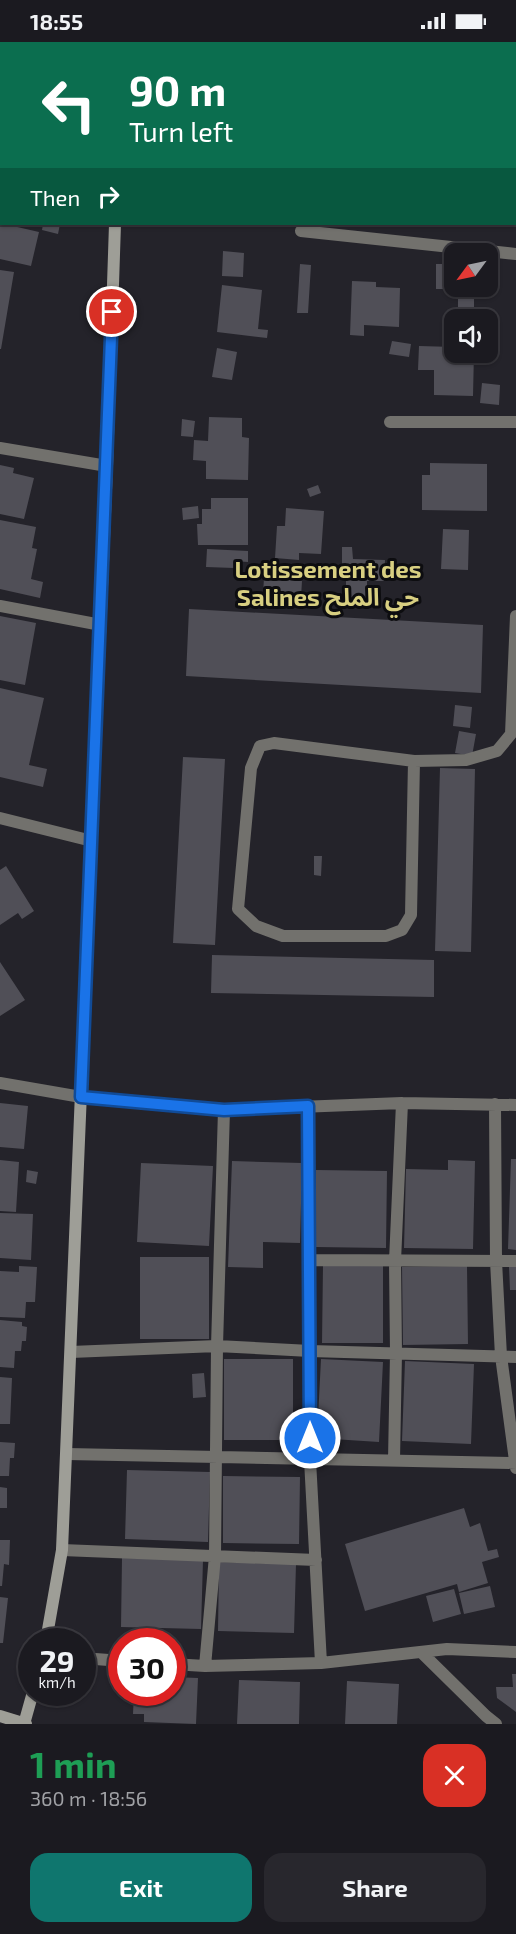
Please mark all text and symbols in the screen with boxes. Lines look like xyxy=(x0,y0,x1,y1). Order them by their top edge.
text: 18:55 xyxy=(30,8,83,34)
text: 90 m xyxy=(129,64,226,114)
icon: left xyxy=(30,66,108,144)
text: Turn left xyxy=(129,115,233,147)
icon: right xyxy=(92,180,125,213)
text: Then xyxy=(30,184,80,210)
north arrow xyxy=(444,243,498,297)
map controls xyxy=(444,243,498,363)
pin xyxy=(86,286,137,337)
icon: arrive xyxy=(95,295,128,328)
button: sound xyxy=(444,309,498,363)
district label: Lotissement des Salines حي الملح xyxy=(234,554,422,618)
position arrow xyxy=(278,1406,342,1470)
speed limit sign: 30 xyxy=(108,1628,186,1706)
text: 29 xyxy=(39,1642,75,1678)
text: km/h xyxy=(38,1673,76,1691)
text: 1 min xyxy=(30,1742,117,1785)
button: close xyxy=(423,1744,486,1807)
text: 360 m · 18:56 xyxy=(30,1786,147,1810)
button: Exit xyxy=(30,1853,252,1922)
button: Share xyxy=(264,1853,486,1922)

